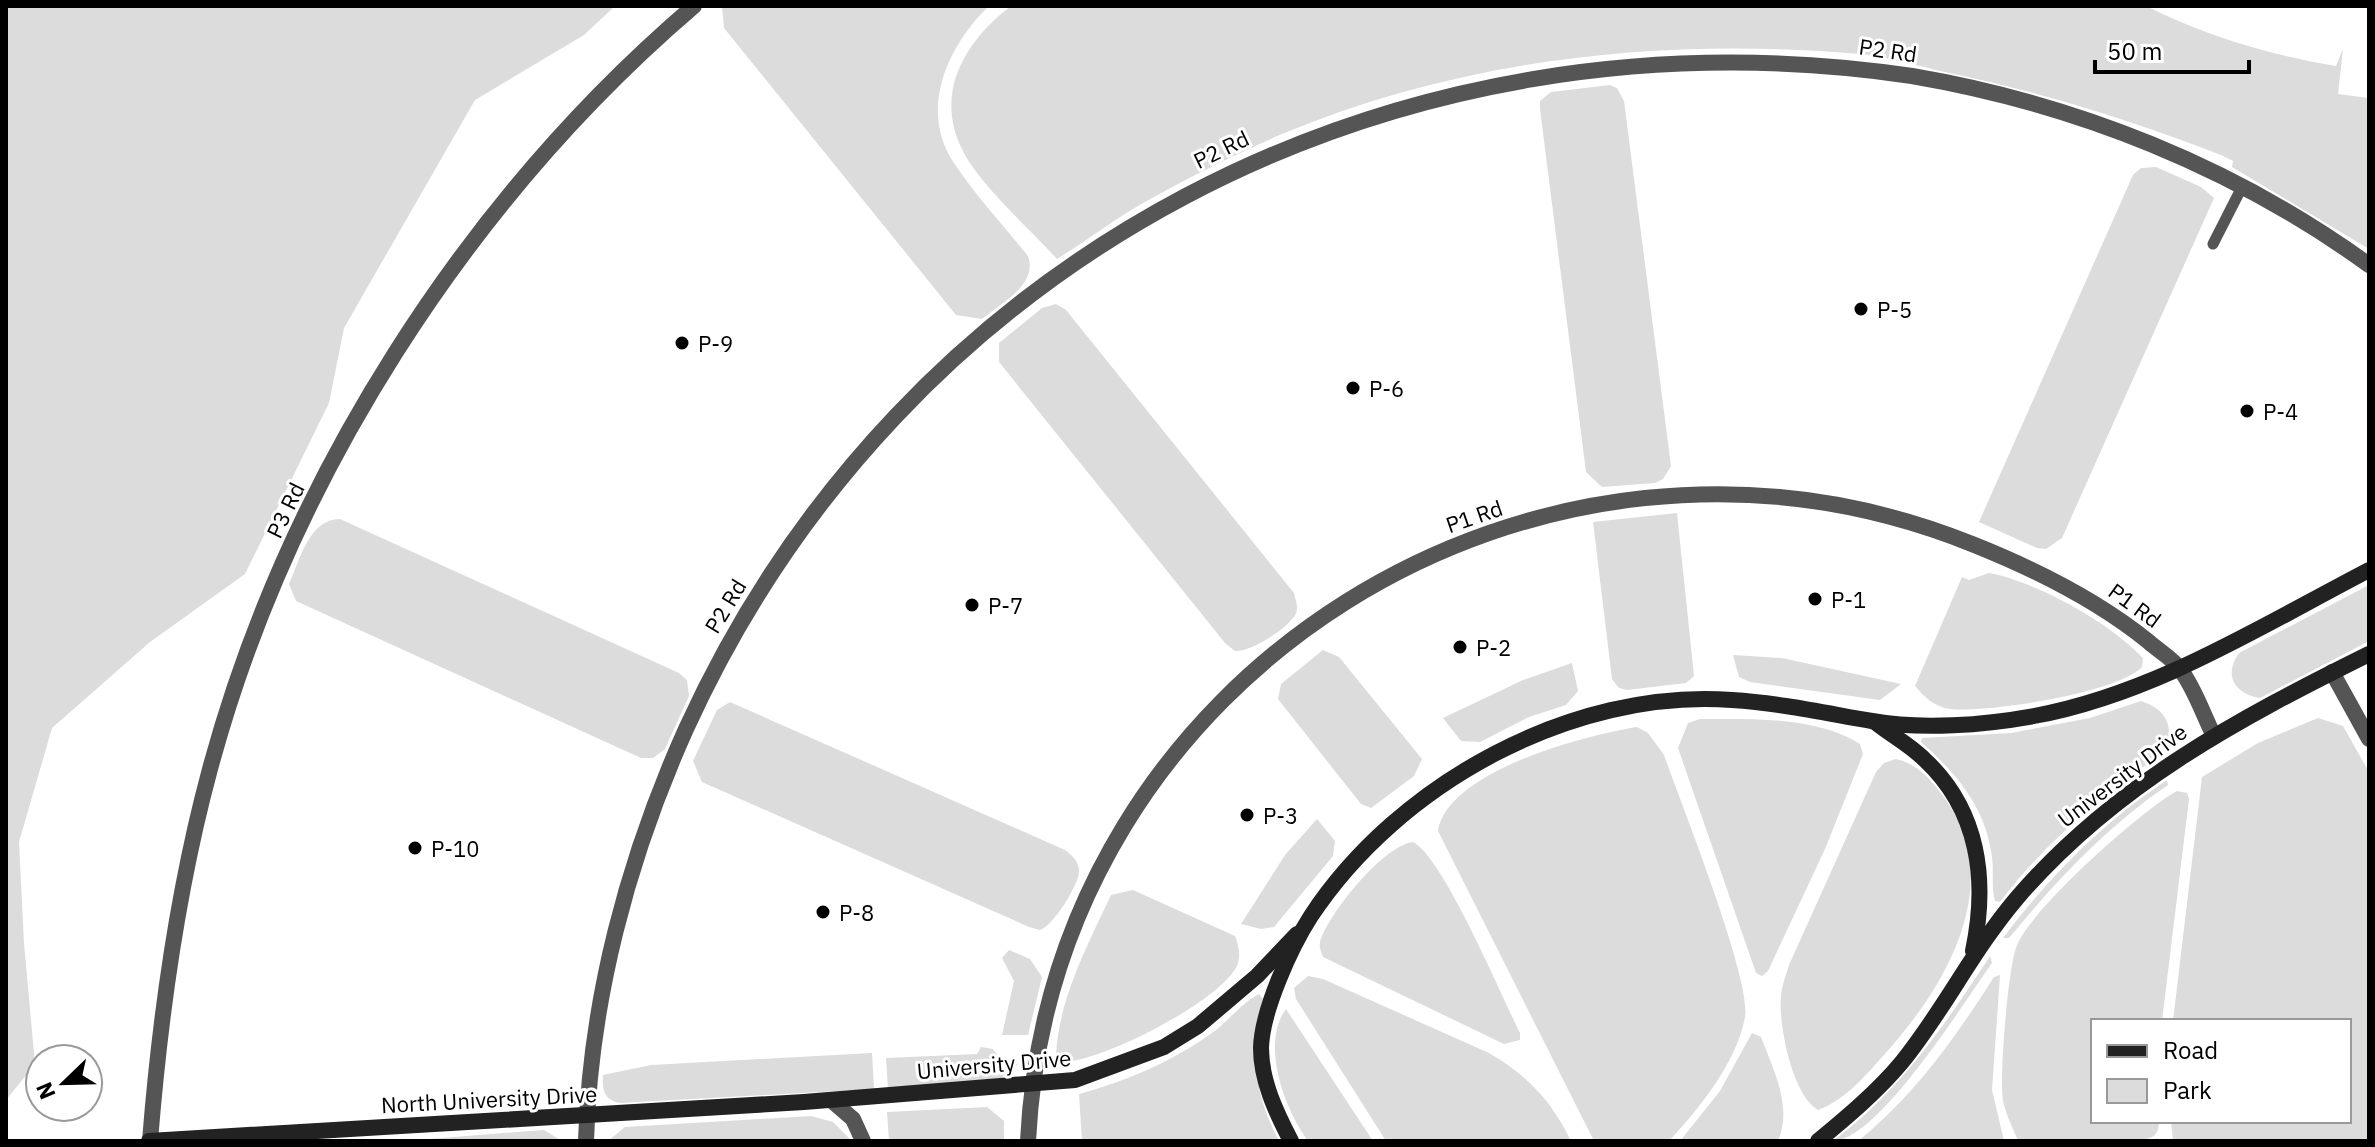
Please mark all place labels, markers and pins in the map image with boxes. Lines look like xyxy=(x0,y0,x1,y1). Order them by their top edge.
place label: P-5 xyxy=(1877,295,1912,324)
marker: P-5 xyxy=(1852,300,1870,318)
place label: P-9 xyxy=(698,329,733,358)
marker: P-9 xyxy=(673,334,691,352)
place label: P-6 xyxy=(1369,374,1404,403)
marker: P-6 xyxy=(1344,379,1362,397)
place label: P-4 xyxy=(2263,397,2298,426)
marker: P-4 xyxy=(2238,402,2256,420)
place label: P-1 xyxy=(1831,585,1866,614)
marker: P-1 xyxy=(1806,590,1824,608)
place label: P-7 xyxy=(988,591,1023,620)
marker: P-7 xyxy=(963,596,981,614)
place label: P-2 xyxy=(1476,633,1511,662)
marker: P-2 xyxy=(1451,638,1469,656)
place label: P-3 xyxy=(1263,801,1298,830)
marker: P-3 xyxy=(1238,806,1256,824)
place label: P-10 xyxy=(431,834,480,863)
marker: P-10 xyxy=(406,839,424,857)
place label: P-8 xyxy=(839,898,874,927)
marker: P-8 xyxy=(814,903,832,921)

